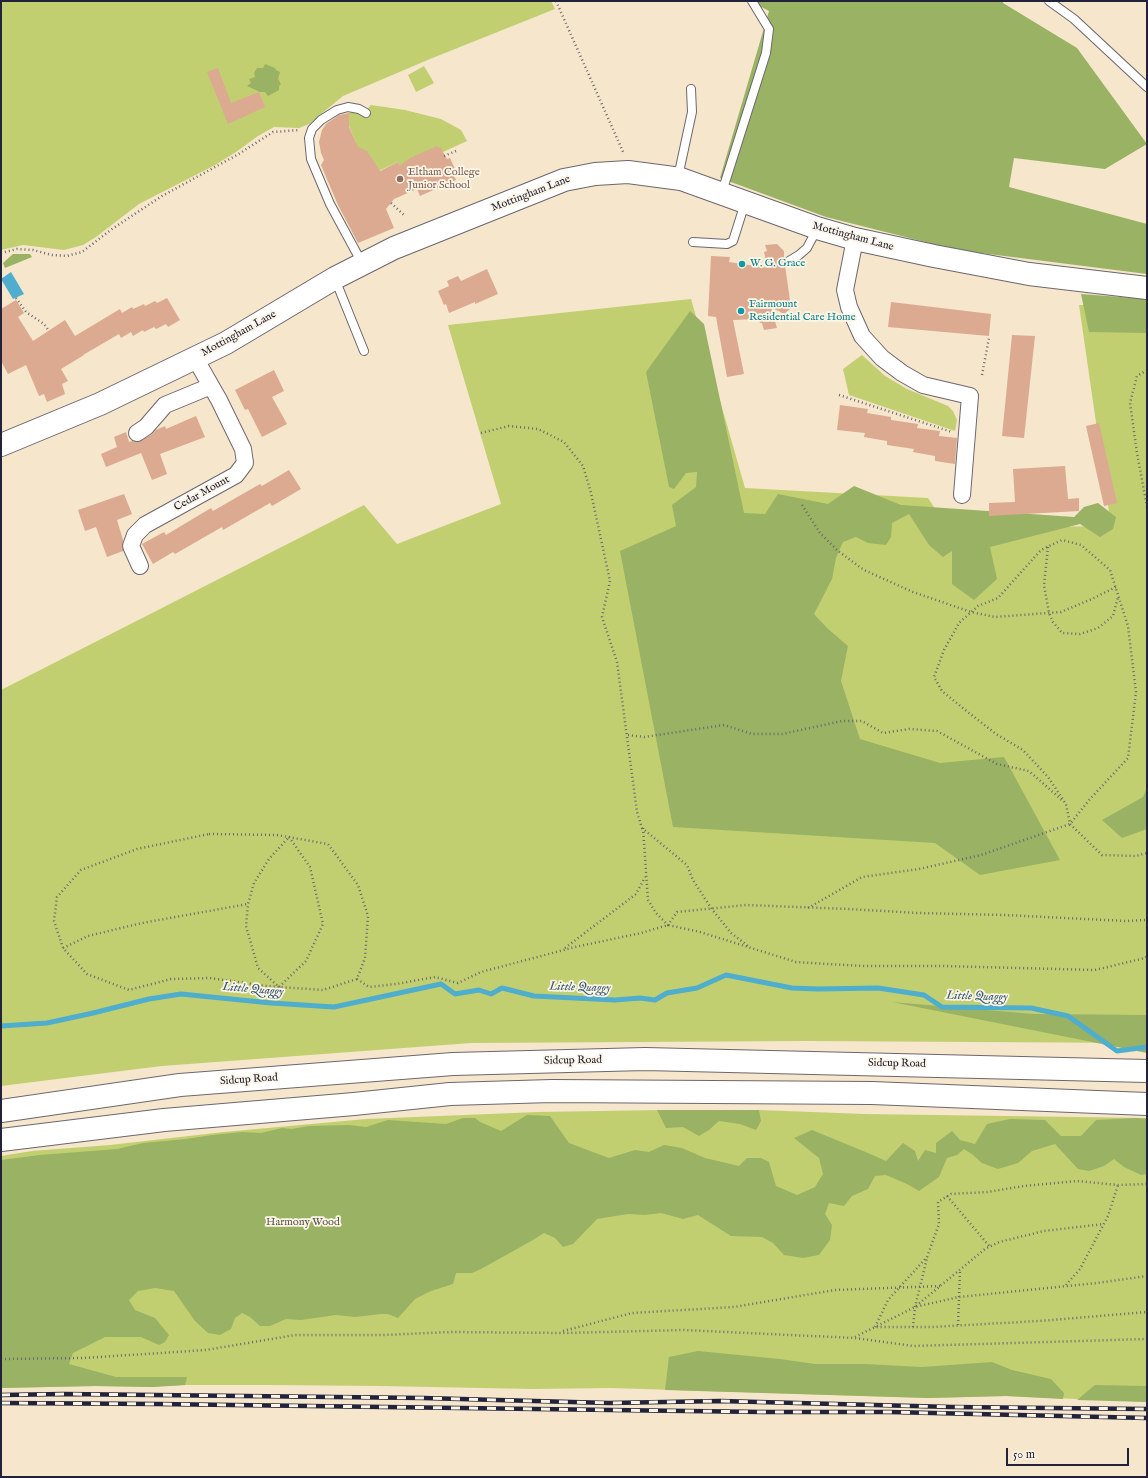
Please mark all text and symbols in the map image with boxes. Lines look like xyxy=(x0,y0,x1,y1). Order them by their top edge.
place label: Eltham College Junior School xyxy=(408,166,480,192)
street label: Mottingham Lane xyxy=(490,173,572,215)
marker: Eltham College Junior School xyxy=(395,174,405,184)
street label: Mottingham Lane xyxy=(811,220,895,254)
place label: W. G. Grace xyxy=(750,257,805,271)
marker: W. G. Grace xyxy=(737,259,747,269)
place label: Fairmount Residential Care Home xyxy=(749,298,856,324)
marker: Fairmount Residential Care Home xyxy=(736,306,746,316)
street label: Mottingham Lane xyxy=(199,308,279,360)
street label: Cedar Mount xyxy=(172,473,232,515)
water label: Little Quaggy xyxy=(222,980,284,1000)
water label: Little Quaggy xyxy=(549,980,611,996)
water label: Little Quaggy xyxy=(946,989,1008,1005)
street label: Sidcup Road xyxy=(544,1054,602,1068)
street label: Sidcup Road xyxy=(868,1057,926,1071)
street label: Sidcup Road xyxy=(220,1071,278,1089)
park label: Harmony Wood xyxy=(266,1216,340,1230)
scale bar xyxy=(1008,1440,1131,1466)
text: 50 m xyxy=(1013,1447,1035,1462)

